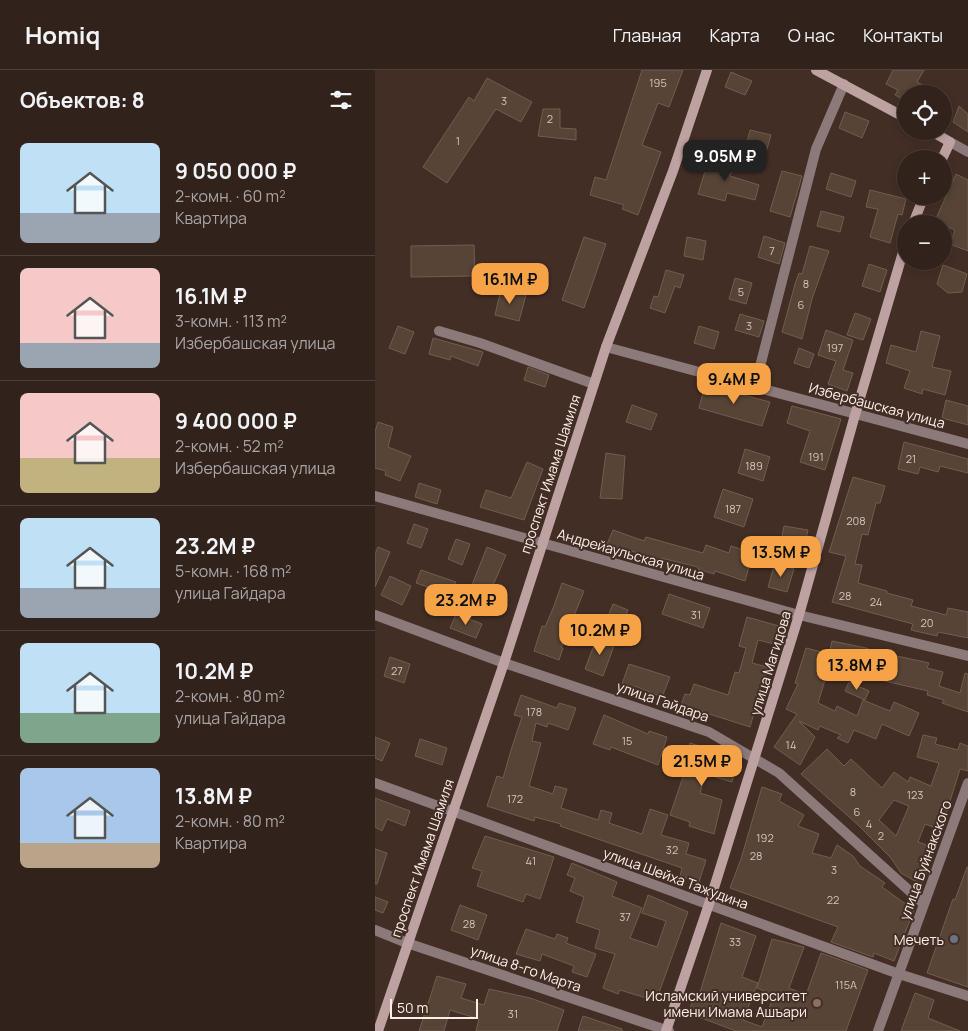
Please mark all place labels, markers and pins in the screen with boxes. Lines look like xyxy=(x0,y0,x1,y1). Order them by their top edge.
pin: 9.05M ₽ xyxy=(679,140,771,182)
pin: 16.1M ₽ xyxy=(464,262,556,305)
pin: 9.4M ₽ xyxy=(693,362,775,405)
pin: 13.5M ₽ xyxy=(735,536,827,578)
pin: 23.2M ₽ xyxy=(420,584,512,626)
pin: 10.2M ₽ xyxy=(554,614,646,656)
pin: 13.8M ₽ xyxy=(811,648,903,691)
pin: 21.5M ₽ xyxy=(656,744,748,787)
place label: Мечеть xyxy=(894,930,944,949)
marker: Мечеть xyxy=(948,933,960,945)
place label: Исламский университет имени Имама Ашъари xyxy=(645,986,807,1021)
marker: Исламский университет имени Имама Ашъари xyxy=(811,997,823,1009)

